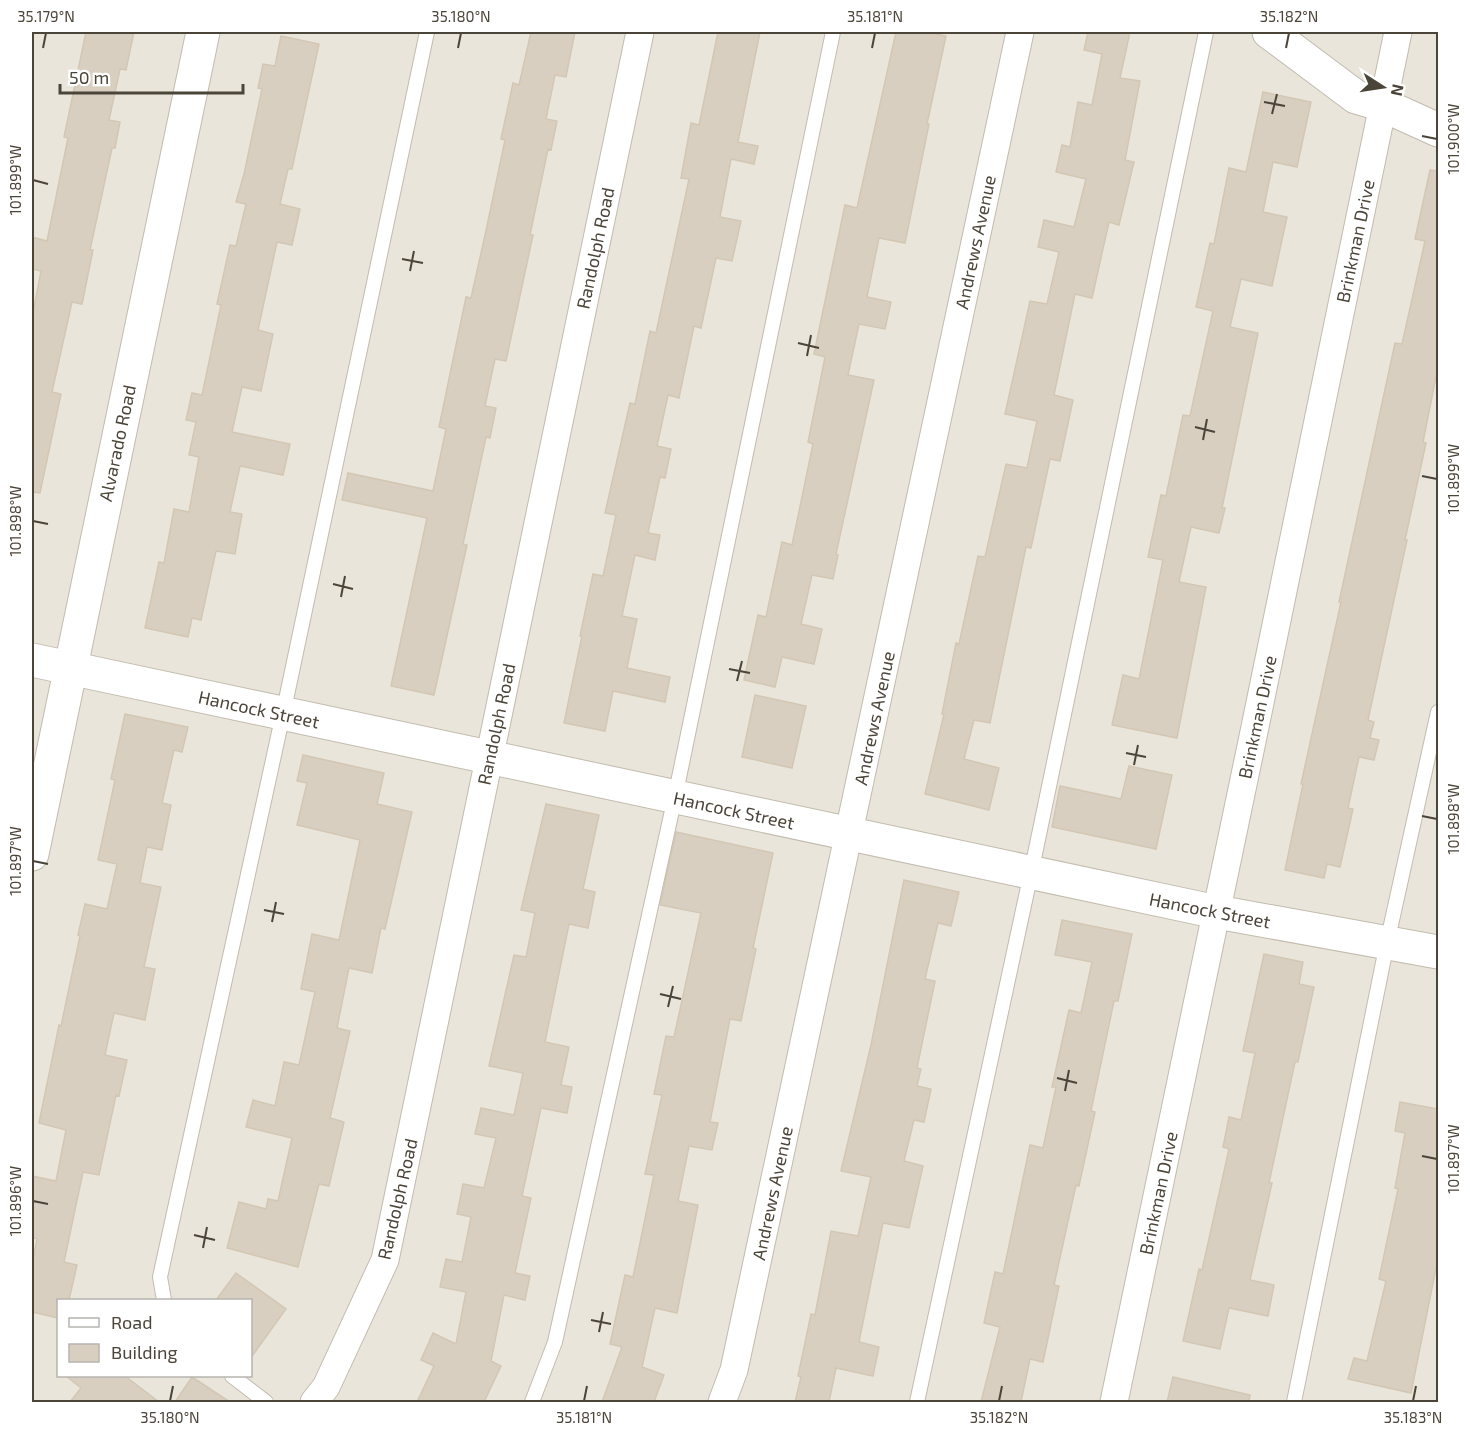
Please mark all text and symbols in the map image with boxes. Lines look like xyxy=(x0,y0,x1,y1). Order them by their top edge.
text: 35.179°N xyxy=(17,7,75,25)
text: 35.180°N xyxy=(431,7,491,25)
text: 35.181°N xyxy=(847,7,903,25)
text: 35.182°N xyxy=(1260,7,1318,25)
scale bar xyxy=(60,57,243,95)
north arrow xyxy=(1353,57,1413,117)
text: 50 m xyxy=(69,66,109,88)
text: N xyxy=(1388,83,1409,98)
text: 101.900°W xyxy=(1444,104,1462,174)
text: 101.899°W xyxy=(6,145,24,215)
street label: Andrews Avenue xyxy=(950,173,1000,311)
street label: Brinkman Drive xyxy=(1331,177,1379,305)
street label: Randolph Road xyxy=(571,185,619,311)
street label: Alvarado Road xyxy=(94,383,140,503)
text: 101.899°W xyxy=(1444,444,1462,514)
text: 101.898°W xyxy=(6,486,24,556)
street label: Andrews Avenue xyxy=(849,649,899,787)
street label: Brinkman Drive xyxy=(1233,653,1281,781)
street label: Randolph Road xyxy=(472,661,520,787)
street label: Hancock Street xyxy=(197,685,322,733)
text: 101.898°W xyxy=(1444,784,1462,854)
street label: Hancock Street xyxy=(672,786,797,834)
text: 101.897°W xyxy=(6,826,24,896)
street label: Hancock Street xyxy=(1147,887,1273,933)
street label: Andrews Avenue xyxy=(747,1124,797,1262)
text: 101.897°W xyxy=(1444,1124,1462,1194)
street label: Brinkman Drive xyxy=(1134,1129,1182,1257)
street label: Randolph Road xyxy=(372,1136,422,1262)
text: 101.896°W xyxy=(6,1166,24,1236)
legend xyxy=(57,1299,252,1377)
text: Road xyxy=(111,1311,152,1333)
text: Building xyxy=(111,1341,178,1363)
text: 35.180°N xyxy=(140,1408,200,1426)
text: 35.181°N xyxy=(556,1408,612,1426)
text: 35.182°N xyxy=(970,1408,1028,1426)
text: 35.183°N xyxy=(1384,1408,1442,1426)

